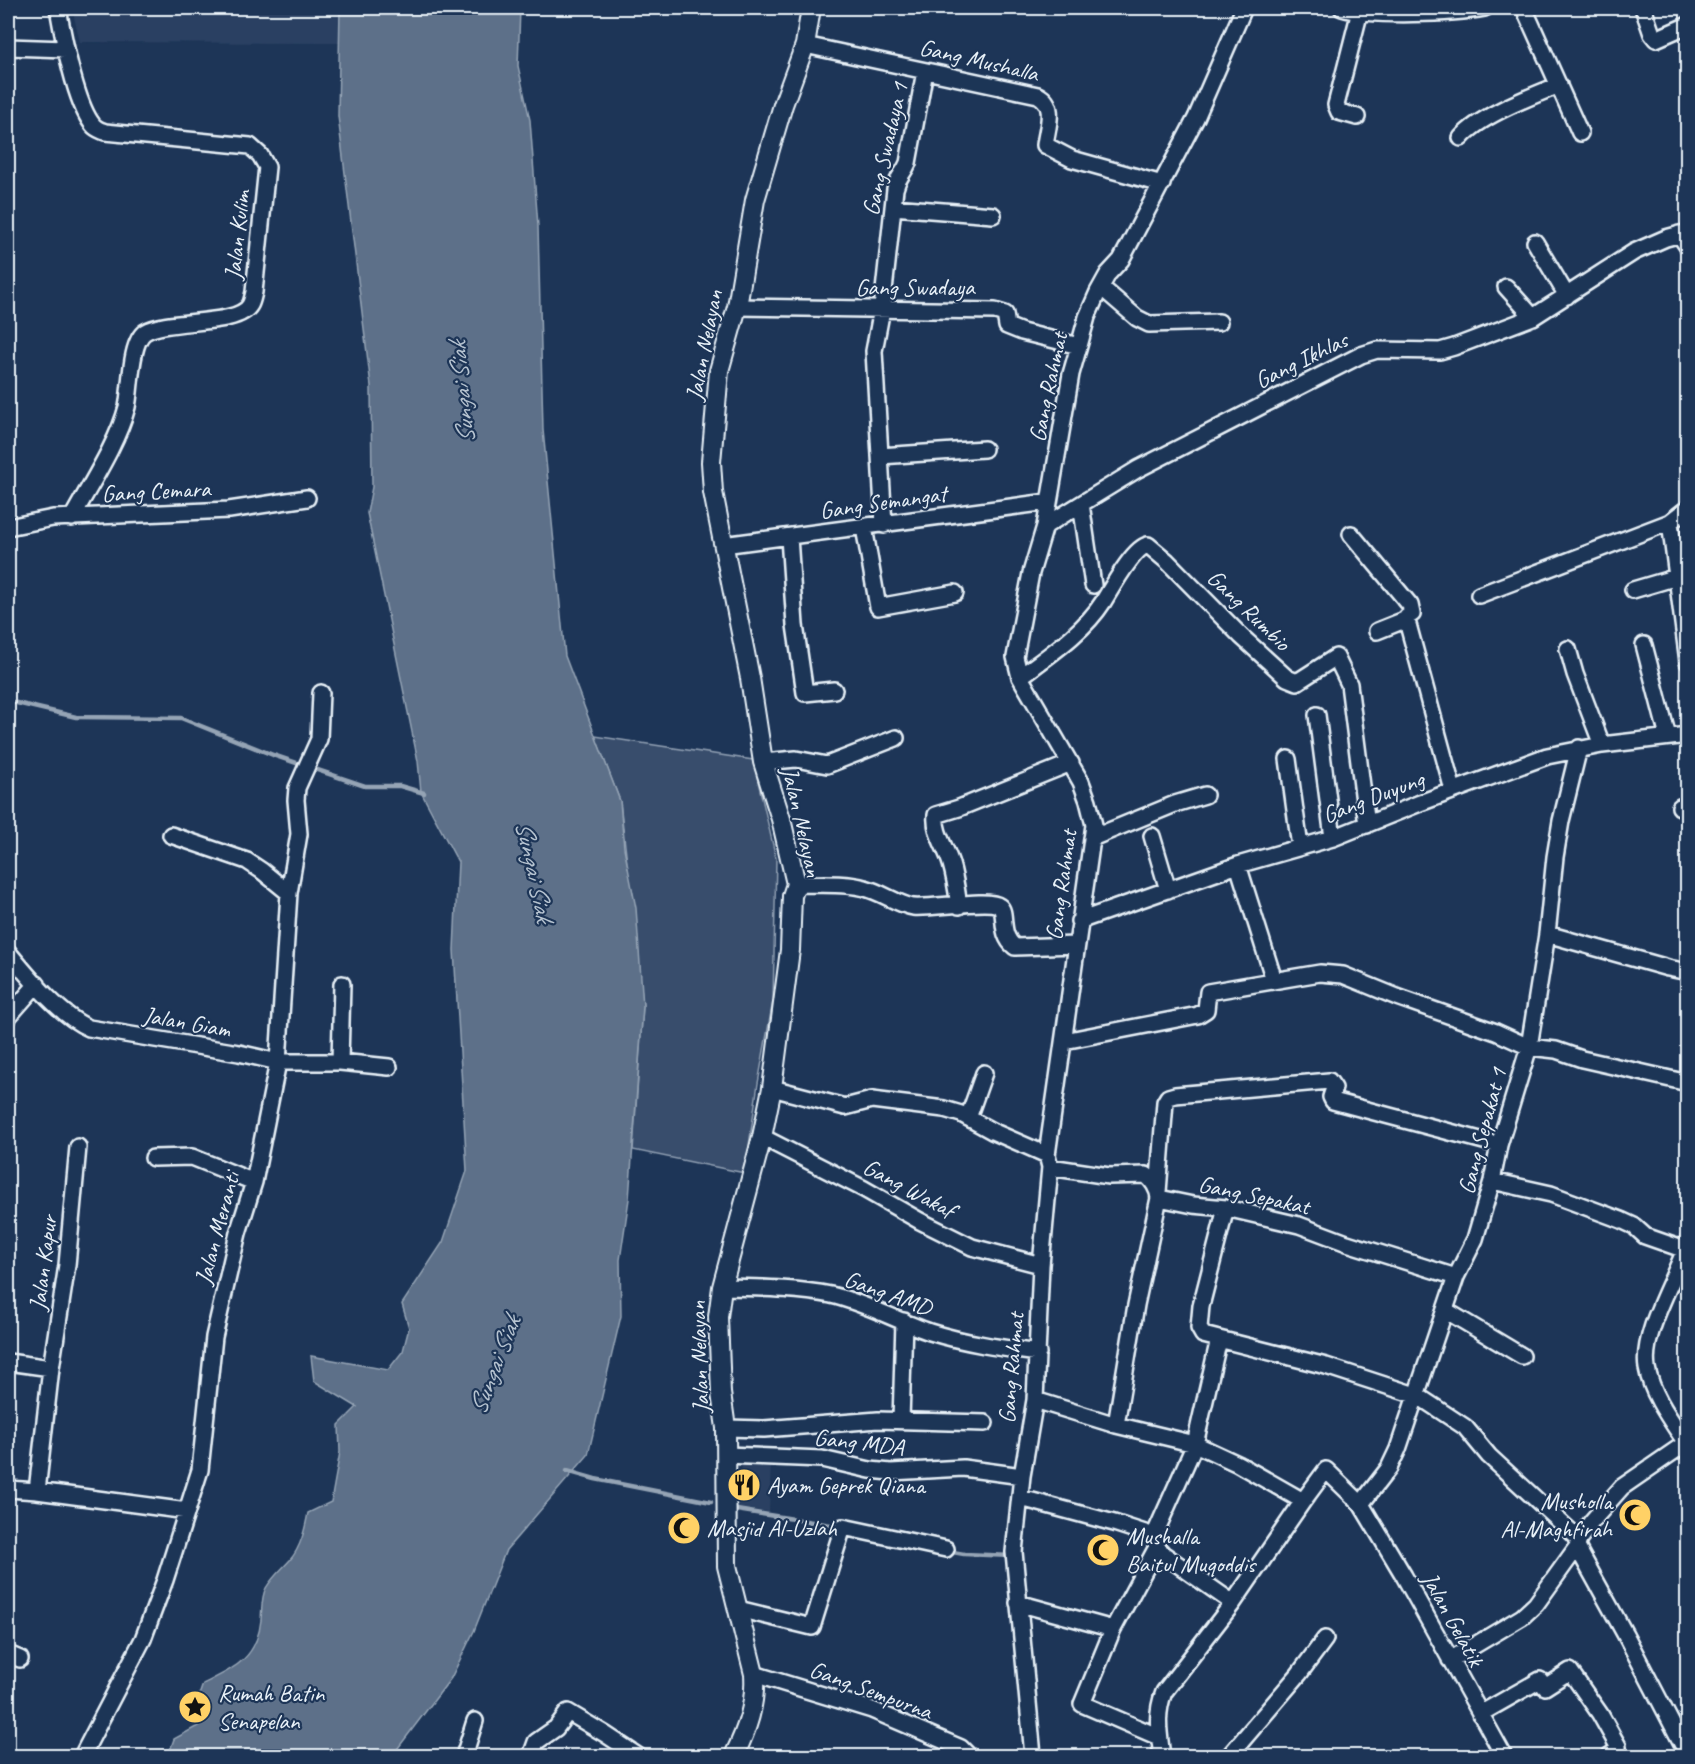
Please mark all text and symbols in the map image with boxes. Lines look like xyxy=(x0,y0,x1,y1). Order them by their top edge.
street label: Gang Mushalla xyxy=(917,32,1043,89)
street label: Gang Swadaya 1 xyxy=(855,78,915,218)
street label: Jalan Kulim xyxy=(217,186,257,282)
street label: Gang Swadaya xyxy=(856,272,976,302)
street label: Jalan Nelayan xyxy=(678,287,729,404)
street label: Gang Ikhlas xyxy=(1250,324,1354,395)
street label: Gang Rahmat xyxy=(1022,328,1075,444)
water label: Sungai Siak xyxy=(440,336,482,445)
street label: Gang Cemara xyxy=(101,473,213,509)
street label: Gang Semangat xyxy=(818,478,951,526)
street label: Gang Rumbio xyxy=(1201,563,1298,658)
street label: Jalan Nelayan xyxy=(775,763,829,880)
street label: Gang Duyung xyxy=(1318,763,1430,830)
water label: Sungai Siak xyxy=(508,818,562,929)
street label: Gang Rahmat xyxy=(1038,826,1084,942)
street label: Jalan Giam xyxy=(140,999,234,1045)
street label: Gang Sepakat 1 xyxy=(1451,1063,1514,1197)
street label: Gang Wakaf xyxy=(858,1151,965,1227)
street label: Jalan Meranti xyxy=(187,1166,247,1289)
street label: Gang Sepakat xyxy=(1196,1169,1314,1222)
street label: Jalan Kapur xyxy=(22,1211,64,1313)
street label: Gang AMD xyxy=(840,1263,938,1323)
street label: Jalan Nelayan xyxy=(682,1300,716,1414)
water label: Sungai Siak xyxy=(461,1307,530,1419)
street label: Gang Rahmat xyxy=(991,1309,1031,1425)
street label: Gang MDA xyxy=(812,1422,906,1462)
restaurant icon: Ayam Geprek Qiana xyxy=(726,1467,762,1503)
place label: Ayam Geprek Qiana xyxy=(767,1470,927,1500)
place label: Musholla Al-Maghfirah xyxy=(1500,1486,1614,1544)
mosque icon: Musholla Al-Maghfirah xyxy=(1617,1497,1653,1533)
mosque icon: Masjid Al-Uzlah xyxy=(666,1510,702,1546)
place label: Masjid Al-Uzlah xyxy=(707,1513,838,1543)
place label: Mushalla Baitul Muqoddis xyxy=(1126,1521,1257,1579)
mosque icon: Mushalla Baitul Muqoddis xyxy=(1085,1532,1121,1568)
street label: Jalan Gelatik xyxy=(1414,1566,1492,1673)
street label: Gang Sempurna xyxy=(806,1654,938,1727)
place label: Rumah Batin Senapelan xyxy=(218,1678,325,1736)
place icon: Rumah Batin Senapelan xyxy=(177,1689,213,1725)

